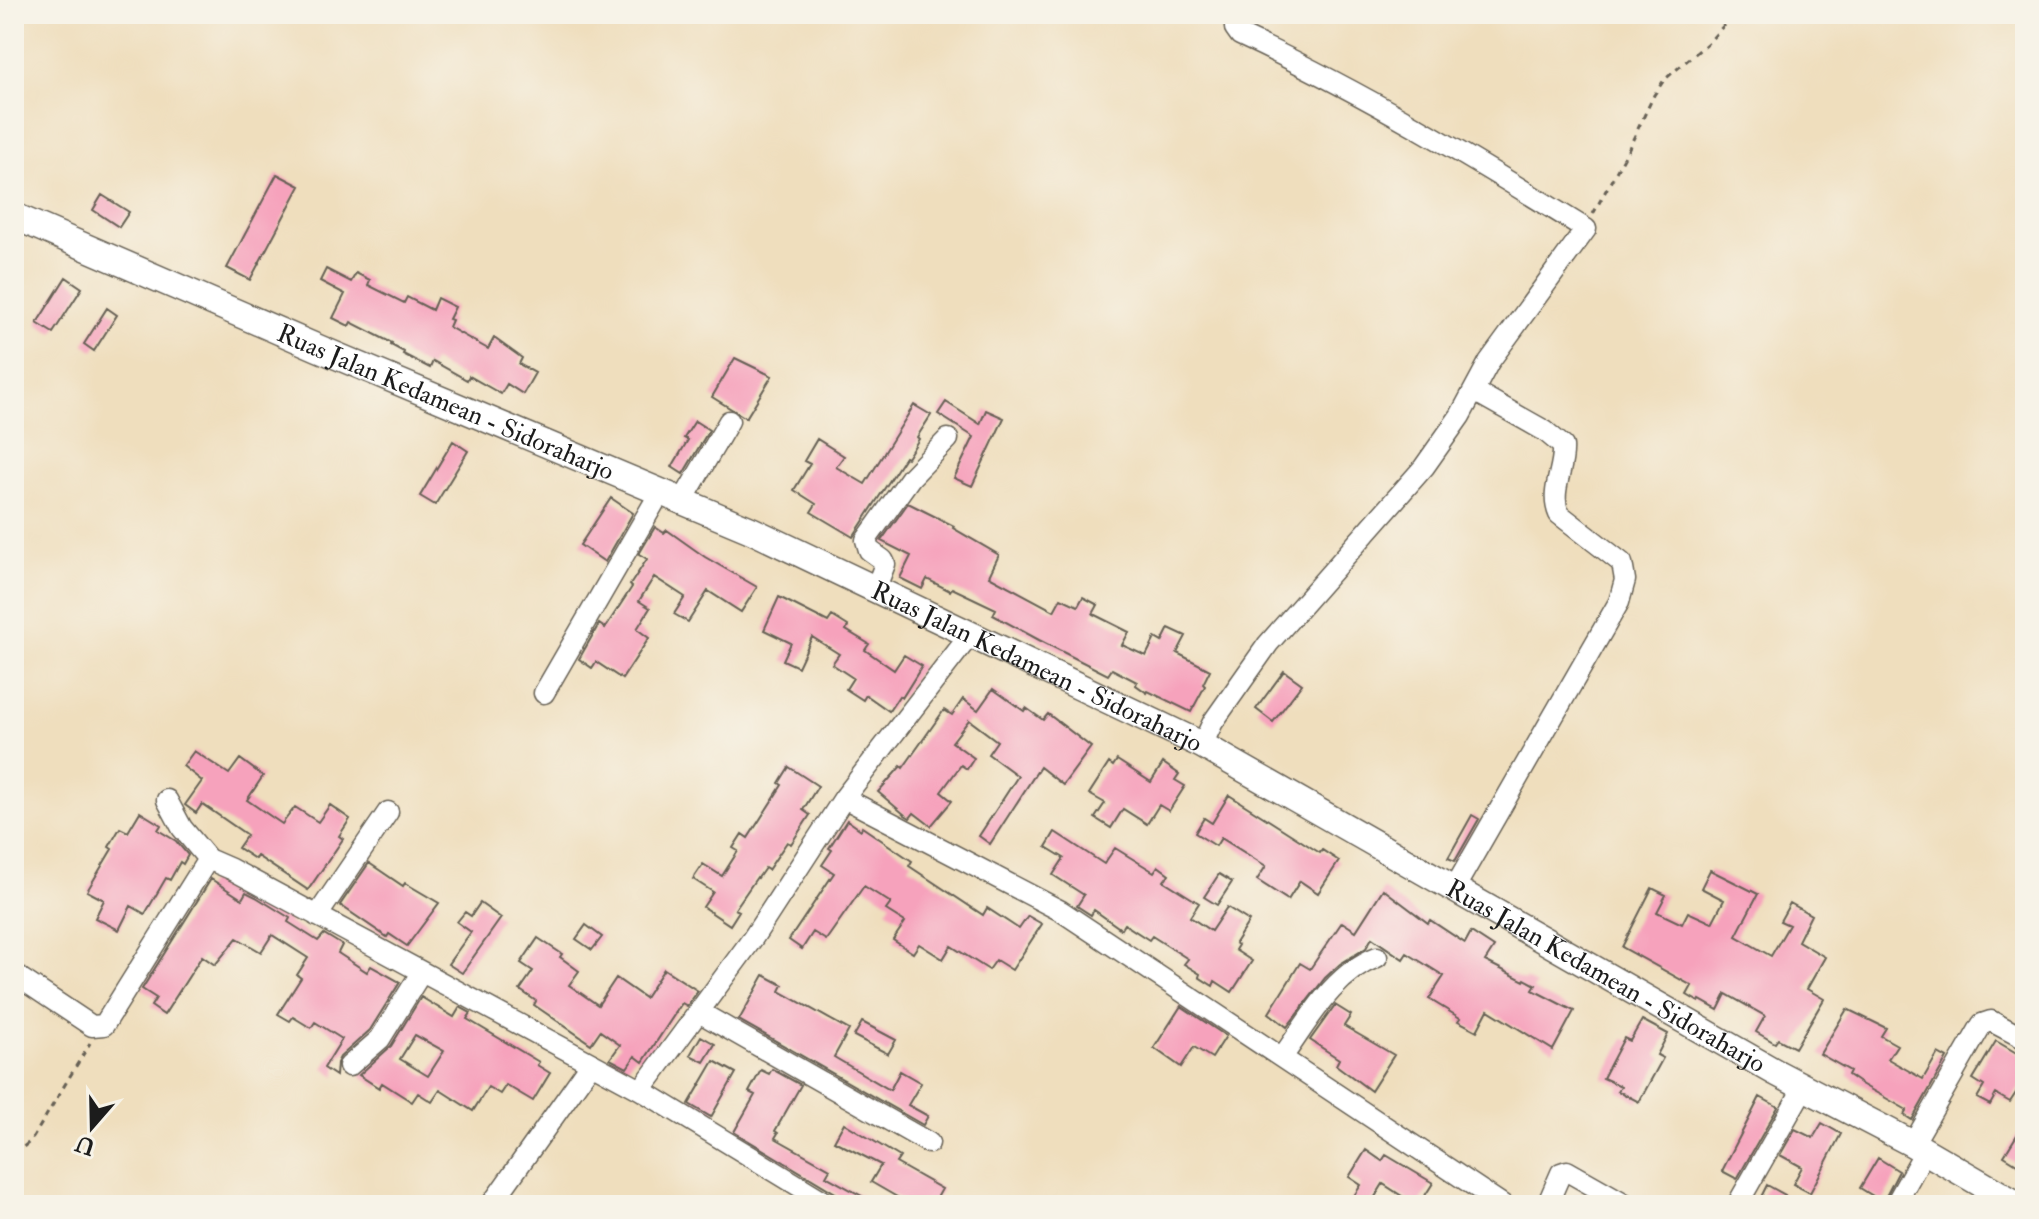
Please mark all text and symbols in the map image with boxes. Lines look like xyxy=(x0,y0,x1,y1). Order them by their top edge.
street label: Ruas Jalan Kedamean - Sidoraharjo xyxy=(272,317,619,488)
street label: Ruas Jalan Kedamean - Sidoraharjo xyxy=(866,575,1207,760)
street label: Ruas Jalan Kedamean - Sidoraharjo xyxy=(1440,873,1771,1080)
north arrow xyxy=(52,1087,132,1167)
text: U xyxy=(72,1128,99,1161)

